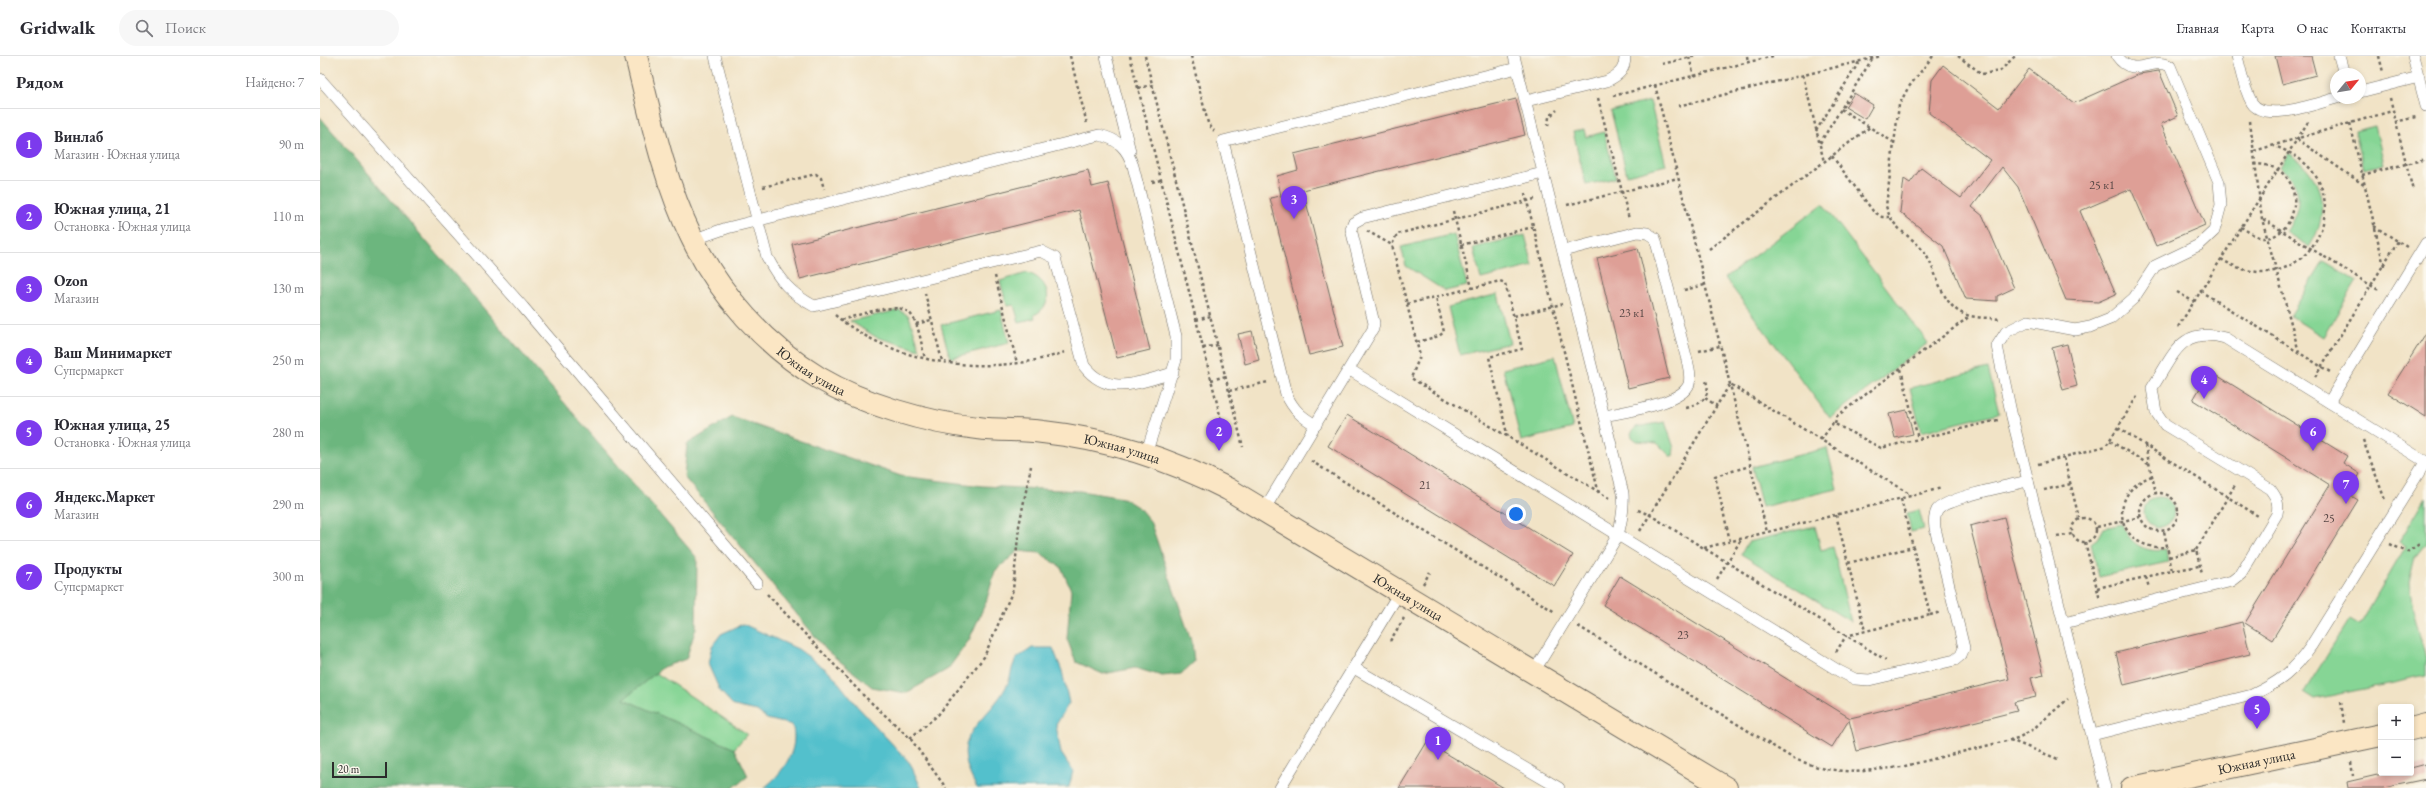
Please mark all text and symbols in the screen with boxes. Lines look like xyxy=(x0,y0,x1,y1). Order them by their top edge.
search box xyxy=(119,10,399,46)
text: Gridwalk xyxy=(20,15,95,40)
icon: search xyxy=(133,17,155,39)
text: Поиск xyxy=(165,18,206,37)
text: Главная xyxy=(2176,19,2219,37)
text: Карта xyxy=(2241,19,2274,37)
text: О нас xyxy=(2296,19,2328,37)
text: Контакты xyxy=(2350,19,2406,37)
north arrow xyxy=(2330,68,2366,104)
text: Рядом xyxy=(16,71,64,93)
text: Найдено: 7 xyxy=(245,74,304,91)
text: Винлаб xyxy=(54,127,103,146)
text: 1 xyxy=(26,136,32,153)
text: 90 m xyxy=(279,136,304,153)
text: Магазин · Южная улица xyxy=(54,146,180,163)
house number: 25 к1 xyxy=(2089,177,2115,193)
pin: 3 xyxy=(1281,186,1307,219)
text: Южная улица, 21 xyxy=(54,199,170,218)
text: 2 xyxy=(26,208,32,225)
text: 110 m xyxy=(273,208,304,225)
text: Остановка · Южная улица xyxy=(54,218,191,235)
text: Ozon xyxy=(54,271,88,290)
text: 3 xyxy=(26,280,32,297)
text: 130 m xyxy=(273,280,304,297)
text: Магазин xyxy=(54,290,99,307)
house number: 23 к1 xyxy=(1619,305,1645,321)
street label: Южная улица xyxy=(773,342,849,400)
text: Ваш Минимаркет xyxy=(54,343,172,362)
text: 4 xyxy=(26,352,32,369)
text: 250 m xyxy=(273,352,304,369)
text: Супермаркет xyxy=(54,362,124,379)
pin: 4 xyxy=(2191,366,2217,399)
text: Южная улица, 25 xyxy=(54,415,170,434)
pin: 2 xyxy=(1206,418,1232,451)
pin: 6 xyxy=(2300,418,2326,451)
text: 5 xyxy=(26,424,32,441)
text: 280 m xyxy=(273,424,304,441)
street label: Южная улица xyxy=(1082,429,1163,468)
text: Остановка · Южная улица xyxy=(54,434,191,451)
pin: 7 xyxy=(2333,471,2359,504)
house number: 21 xyxy=(1419,477,1431,493)
text: Яндекс.Маркет xyxy=(54,487,155,506)
text: 6 xyxy=(26,496,32,513)
text: 290 m xyxy=(273,496,304,513)
your location xyxy=(1506,504,1526,524)
text: Магазин xyxy=(54,506,99,523)
house number: 25 xyxy=(2323,510,2335,526)
text: Продукты xyxy=(54,559,122,578)
text: 7 xyxy=(26,568,32,585)
text: 300 m xyxy=(273,568,304,585)
street label: Южная улица xyxy=(1370,569,1447,625)
text: Супермаркет xyxy=(54,578,124,595)
house number: 23 xyxy=(1677,627,1689,643)
pin: 5 xyxy=(2244,696,2270,729)
map controls xyxy=(2378,704,2414,776)
button: + xyxy=(2378,704,2414,740)
pin: 1 xyxy=(1425,727,1451,760)
button: − xyxy=(2378,740,2414,776)
street label: Южная улица xyxy=(2216,744,2297,779)
scale bar xyxy=(332,760,387,779)
text: 20 m xyxy=(338,762,359,776)

